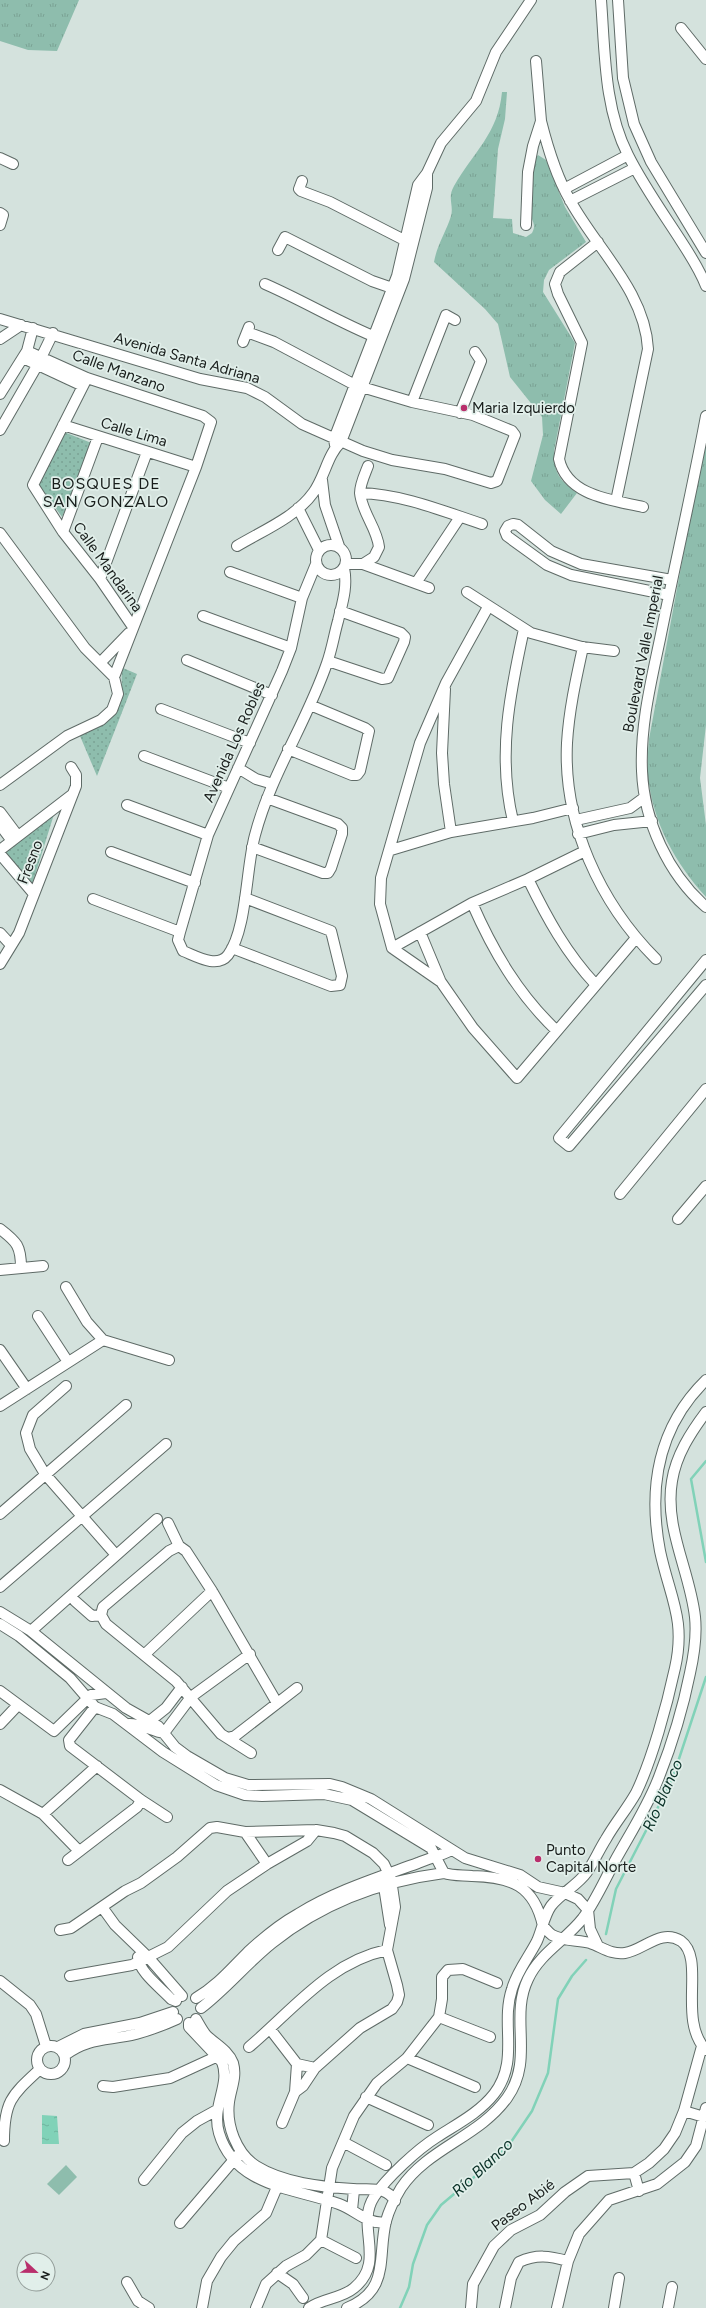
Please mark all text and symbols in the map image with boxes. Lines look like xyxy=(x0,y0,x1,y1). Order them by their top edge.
street label: Avenida Santa Adriana xyxy=(112,329,262,387)
street label: Calle Manzano xyxy=(70,346,168,396)
place label: Maria Izquierdo xyxy=(472,399,575,417)
marker: Maria Izquierdo xyxy=(459,403,469,413)
street label: Calle Lima xyxy=(99,413,169,451)
district label: BOSQUES DE SAN GONZALO xyxy=(43,474,169,511)
street label: Calle Mandarina xyxy=(69,519,147,615)
street label: Boulevard Valle Imperial xyxy=(619,574,667,734)
street label: Avenida Los Robles xyxy=(199,679,269,805)
street label: Fresno xyxy=(13,837,47,886)
water label: Río Blanco xyxy=(638,1756,687,1834)
place label: Punto Capital Norte xyxy=(546,1841,636,1876)
marker: Punto Capital Norte xyxy=(533,1854,543,1864)
water label: Río Blanco xyxy=(448,2134,517,2200)
street label: Paseo Abié xyxy=(488,2175,558,2235)
north arrow xyxy=(16,2252,56,2292)
text: N xyxy=(37,2269,52,2282)

